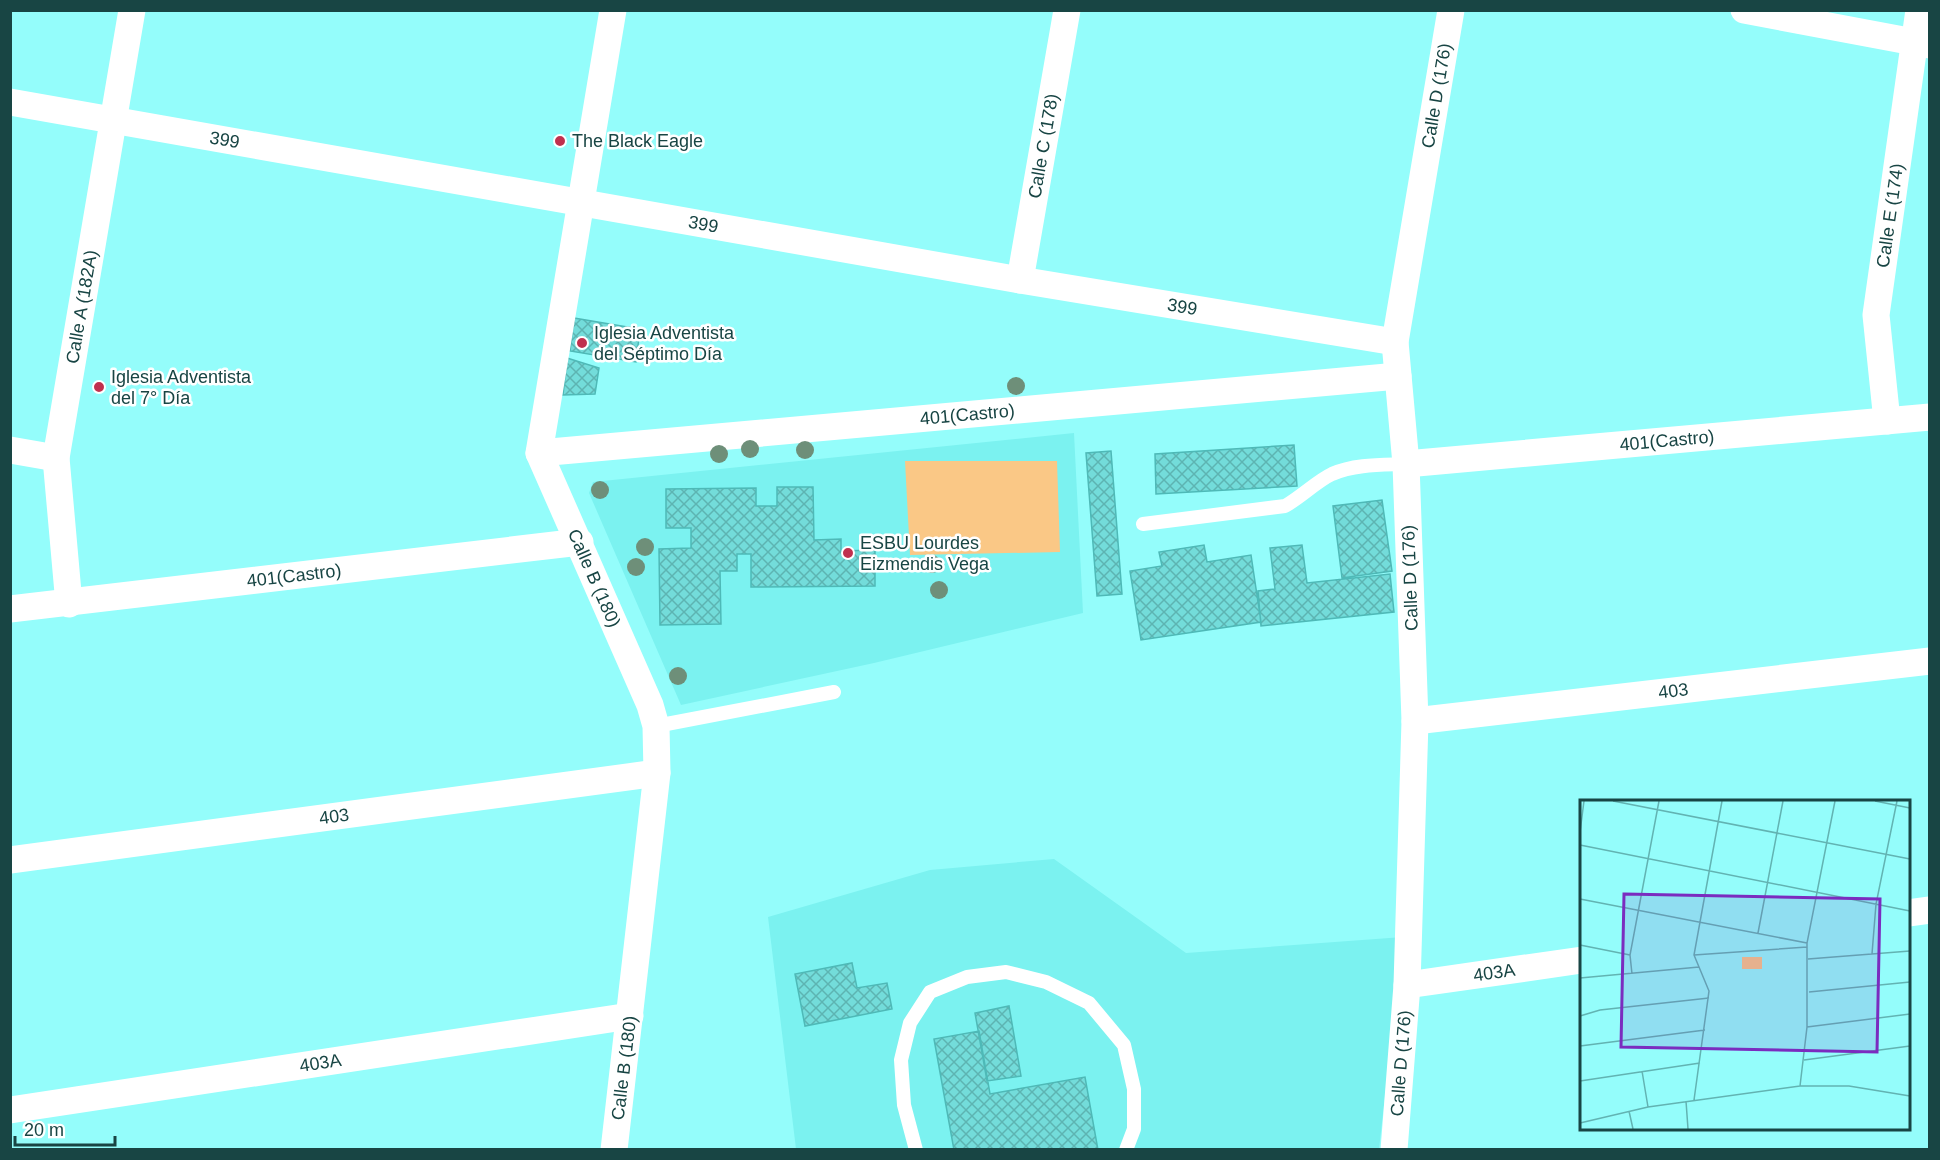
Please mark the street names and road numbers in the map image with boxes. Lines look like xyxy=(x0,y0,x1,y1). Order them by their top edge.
street label: Calle D (176) xyxy=(1418,42,1455,150)
street label: Calle C (178) xyxy=(1024,92,1062,200)
street label: 399 xyxy=(208,127,241,152)
street label: Calle E (174) xyxy=(1873,162,1907,269)
street label: 399 xyxy=(687,212,720,237)
street label: Calle A (182A) xyxy=(62,248,101,365)
street label: 399 xyxy=(1166,295,1199,319)
street label: 401(Castro) xyxy=(919,400,1016,429)
street label: 401(Castro) xyxy=(1619,426,1715,455)
street label: Calle D (176) xyxy=(1398,525,1422,631)
street label: Calle B (180) xyxy=(564,526,625,630)
street label: 401(Castro) xyxy=(246,560,342,591)
street label: 403 xyxy=(1657,679,1689,703)
street label: 403 xyxy=(318,805,350,828)
street label: 403A xyxy=(1472,960,1516,985)
street label: Calle D (176) xyxy=(1387,1010,1415,1117)
street label: Calle B (180) xyxy=(608,1015,640,1121)
street label: 403A xyxy=(298,1050,343,1076)

